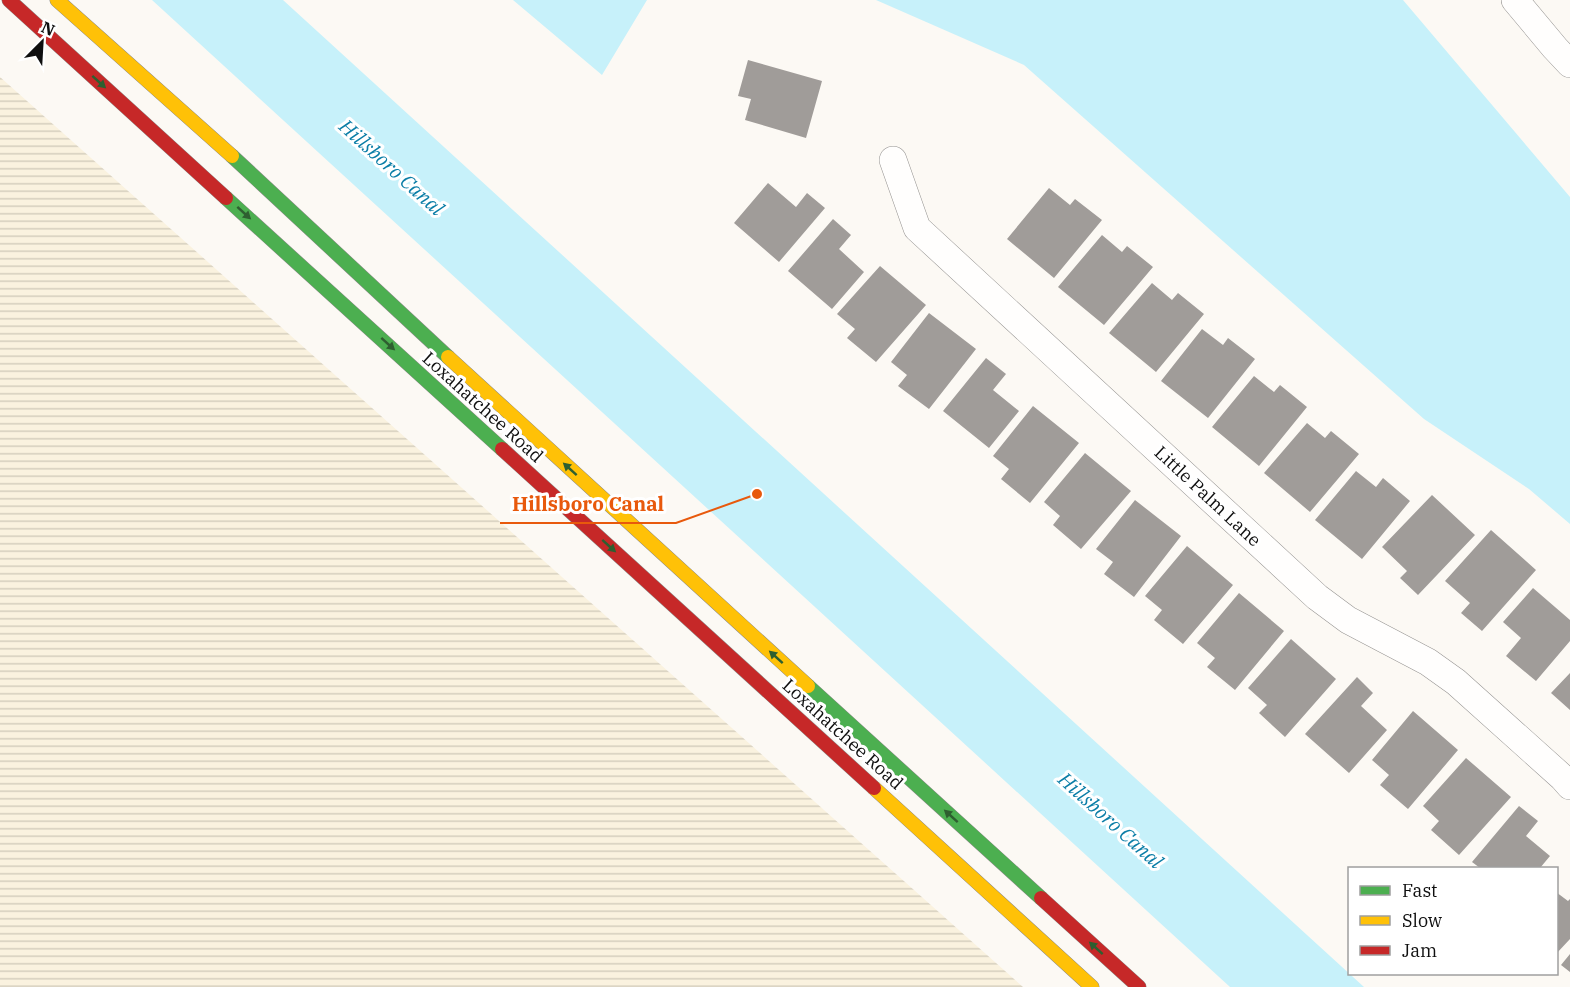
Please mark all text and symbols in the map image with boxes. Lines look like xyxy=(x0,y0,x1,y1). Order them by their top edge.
north arrow xyxy=(12,12,72,72)
text: N xyxy=(38,17,58,40)
one-way arrow xyxy=(92,75,107,89)
water label: Hillsboro Canal xyxy=(333,112,451,222)
one-way arrow xyxy=(236,206,251,220)
one-way arrow xyxy=(380,337,395,351)
street label: Loxahatchee Road xyxy=(418,347,548,467)
street label: Little Palm Lane xyxy=(1150,441,1266,551)
one-way arrow xyxy=(562,462,577,476)
callout: Hillsboro Canal xyxy=(500,485,676,523)
text: Hillsboro Canal xyxy=(512,490,664,517)
one-way arrow xyxy=(602,539,617,553)
one-way arrow xyxy=(769,651,784,664)
street label: Loxahatchee Road xyxy=(778,674,908,794)
water label: Hillsboro Canal xyxy=(1052,765,1170,875)
one-way arrow xyxy=(944,809,959,823)
legend xyxy=(1348,867,1558,975)
text: Fast xyxy=(1402,879,1437,902)
text: Slow xyxy=(1402,909,1442,932)
text: Jam xyxy=(1402,939,1437,962)
one-way arrow xyxy=(1088,941,1103,955)

